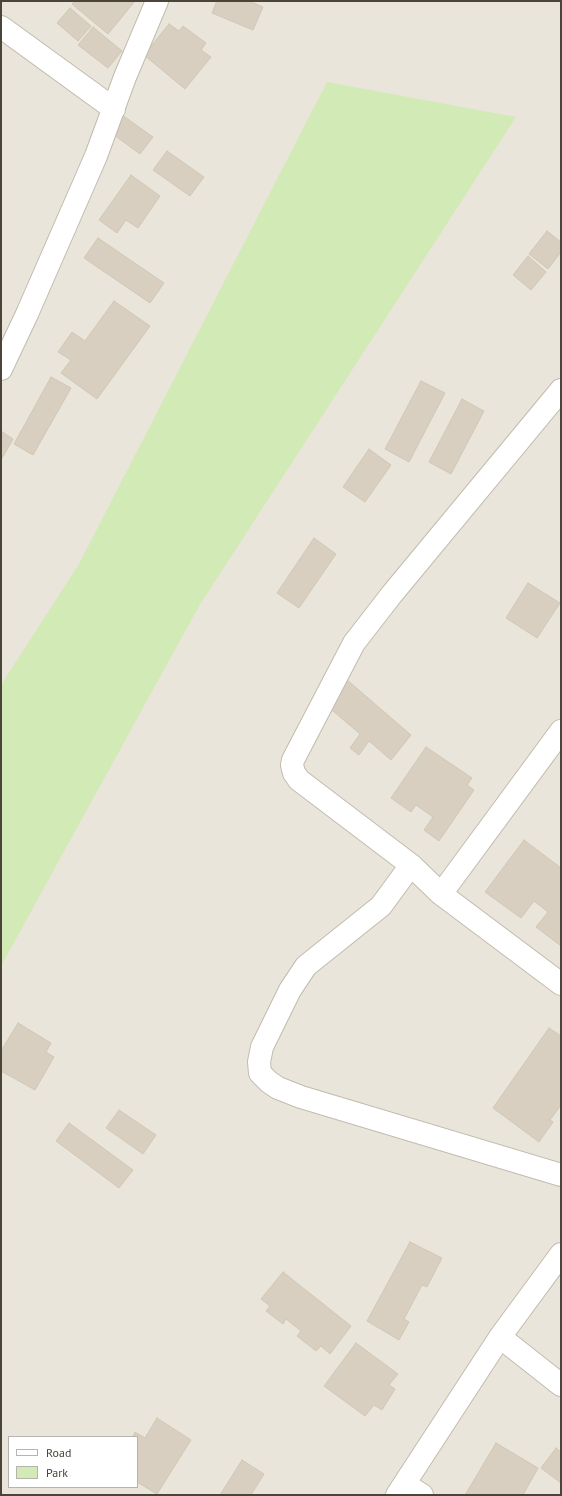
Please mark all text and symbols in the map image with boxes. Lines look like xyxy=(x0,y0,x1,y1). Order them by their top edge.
legend xyxy=(8,1436,138,1488)
text: Road xyxy=(46,1445,71,1460)
text: Park xyxy=(46,1465,68,1480)

